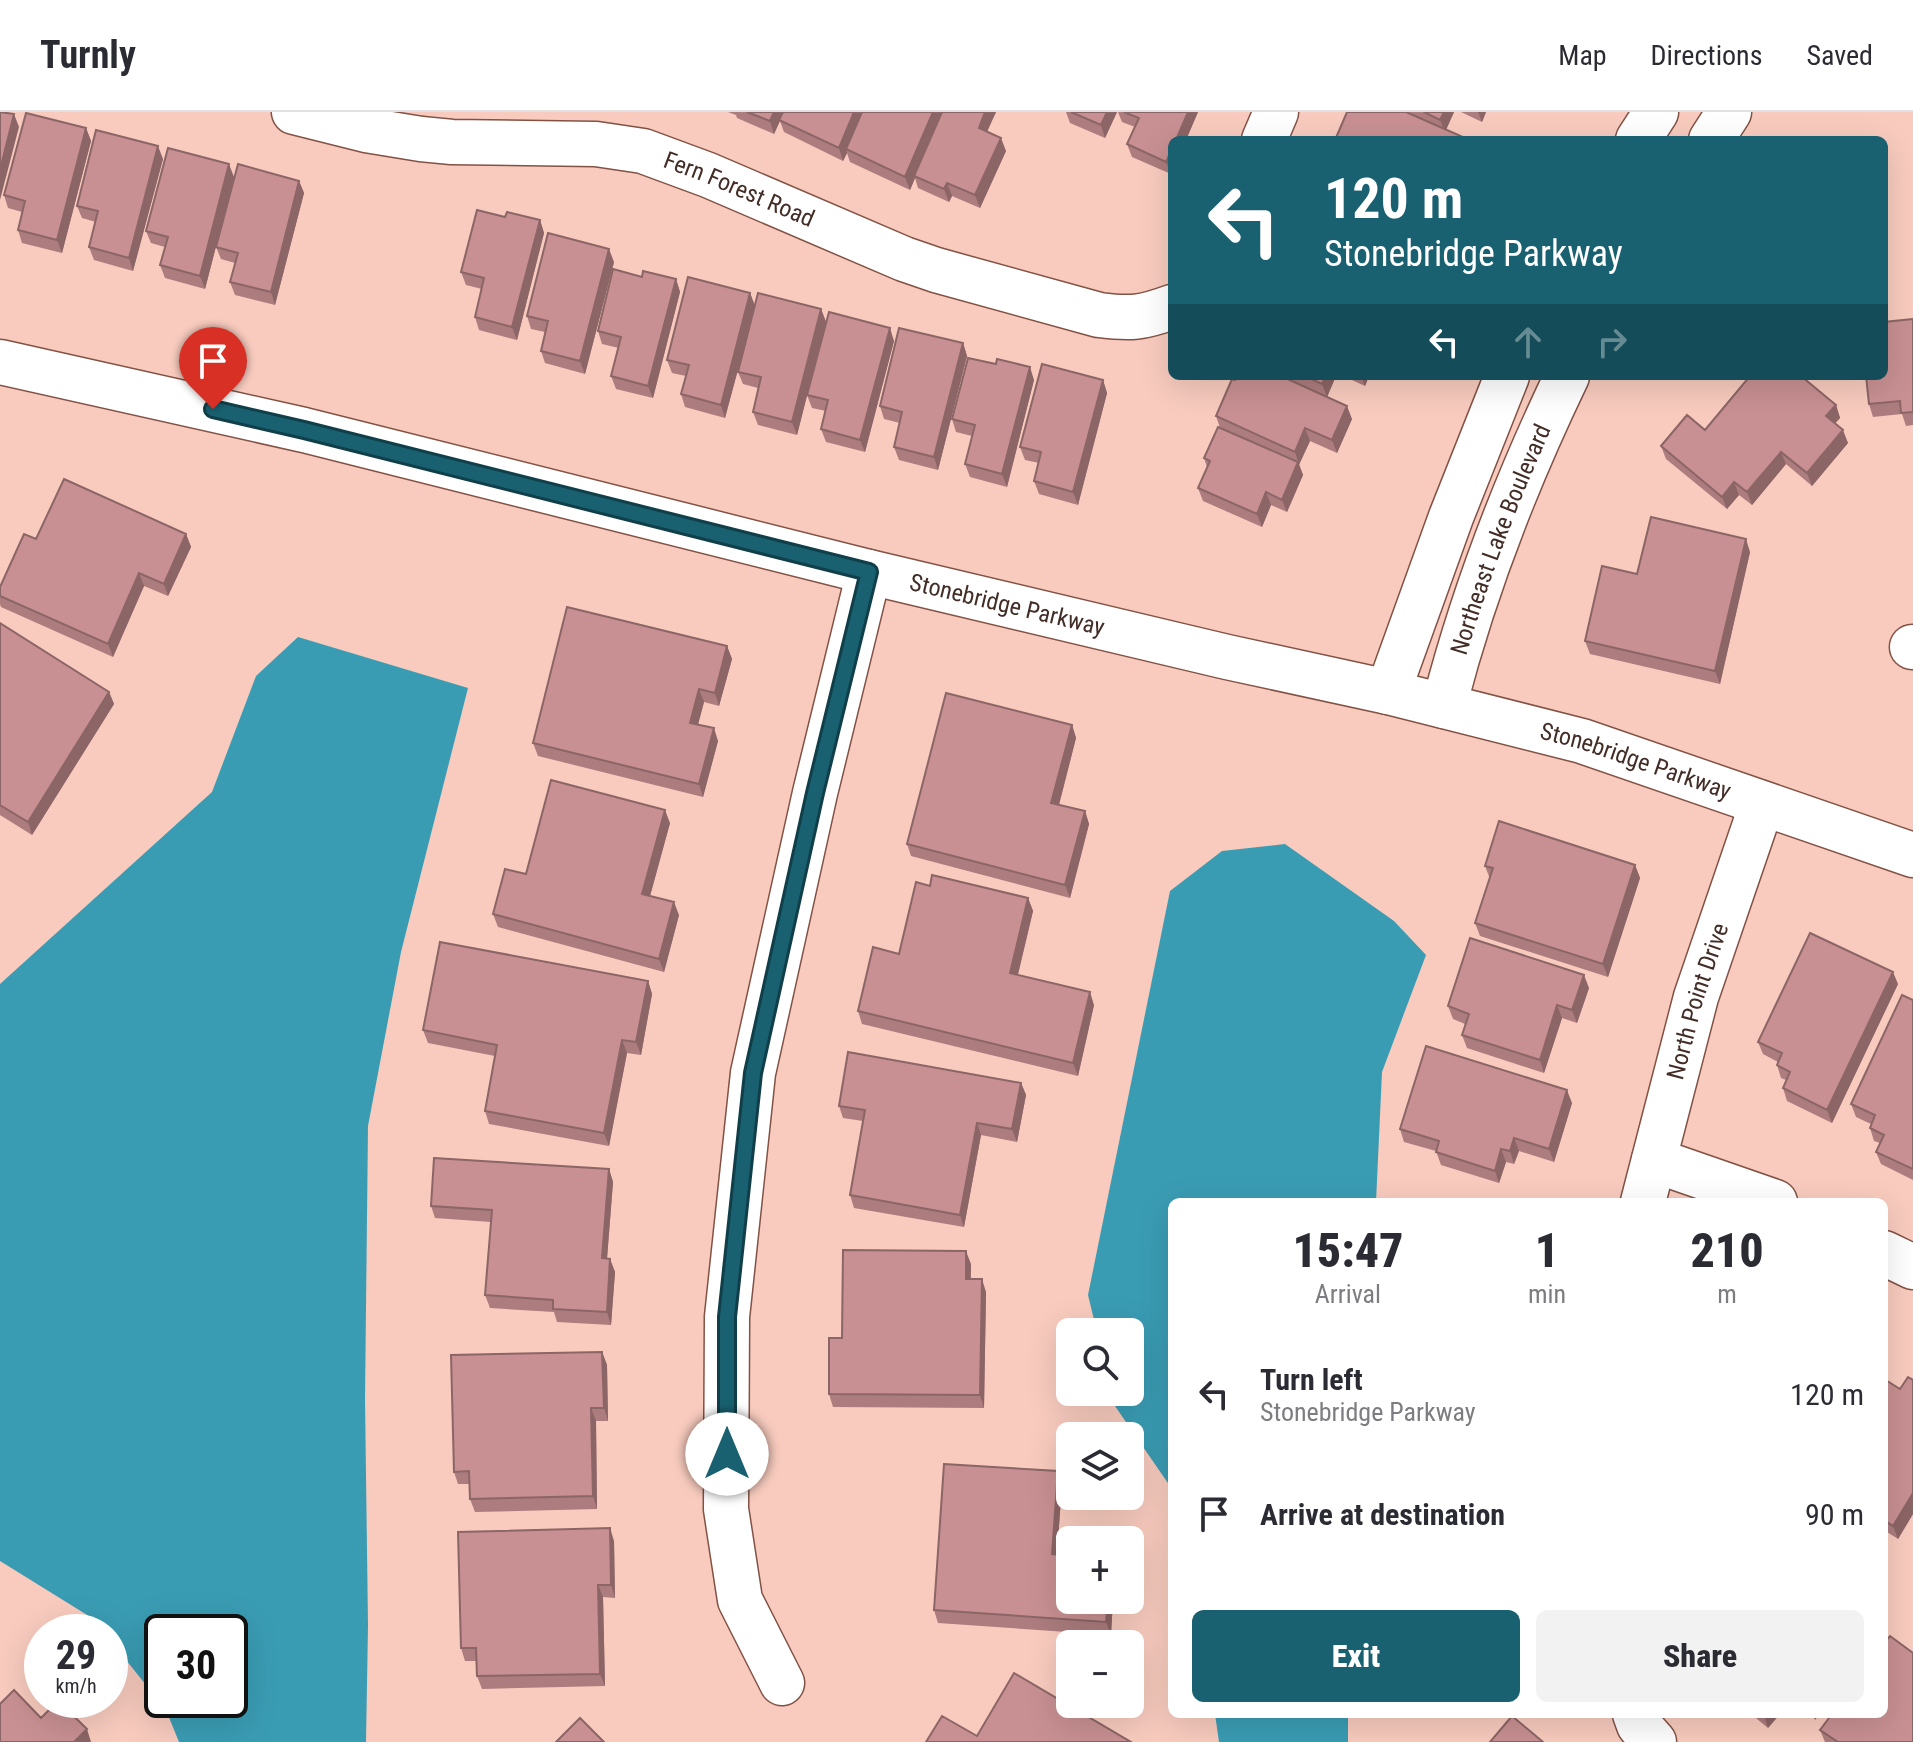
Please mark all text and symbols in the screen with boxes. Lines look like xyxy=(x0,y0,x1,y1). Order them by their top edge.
text: Turnly xyxy=(40,33,136,77)
text: Map xyxy=(1558,39,1607,72)
text: Directions xyxy=(1651,39,1762,72)
text: Saved xyxy=(1806,39,1873,72)
street label: Fern Forest Road xyxy=(660,146,819,233)
text: 120 m xyxy=(1324,166,1463,232)
icon: left xyxy=(1192,168,1296,272)
text: Stonebridge Parkway xyxy=(1324,233,1623,275)
icon: left xyxy=(1422,320,1466,364)
icon: ahead xyxy=(1506,320,1550,364)
icon: right xyxy=(1590,320,1634,364)
pin xyxy=(179,327,247,409)
icon: arrive xyxy=(191,339,235,383)
street label: Northeast Lake Boulevard xyxy=(1445,420,1557,658)
street label: Stonebridge Parkway xyxy=(907,568,1107,641)
street label: Stonebridge Parkway xyxy=(1537,717,1735,805)
street label: North Point Drive xyxy=(1661,919,1734,1083)
text: 15:47 xyxy=(1292,1222,1404,1279)
text: 1 xyxy=(1535,1222,1559,1279)
text: 210 xyxy=(1690,1222,1764,1279)
text: Arrival xyxy=(1315,1279,1381,1309)
text: min xyxy=(1528,1279,1566,1309)
text: m xyxy=(1717,1279,1737,1309)
map controls xyxy=(1056,1318,1144,1718)
button: search xyxy=(1056,1318,1144,1406)
text: Turn left xyxy=(1260,1362,1363,1397)
icon: left xyxy=(1192,1372,1236,1416)
text: 120 m xyxy=(1790,1377,1864,1412)
text: Stonebridge Parkway xyxy=(1260,1397,1476,1427)
position arrow xyxy=(685,1412,769,1496)
button: layers xyxy=(1056,1422,1144,1510)
icon: arrive xyxy=(1192,1492,1236,1536)
text: Arrive at destination xyxy=(1260,1497,1505,1532)
text: 90 m xyxy=(1805,1497,1864,1532)
button: + xyxy=(1056,1526,1144,1614)
button: Exit xyxy=(1192,1610,1520,1702)
button: Share xyxy=(1536,1610,1864,1702)
speed limit sign: 30 xyxy=(144,1614,248,1718)
button: − xyxy=(1056,1630,1144,1718)
text: 29 xyxy=(56,1632,96,1679)
text: km/h xyxy=(55,1674,97,1698)

